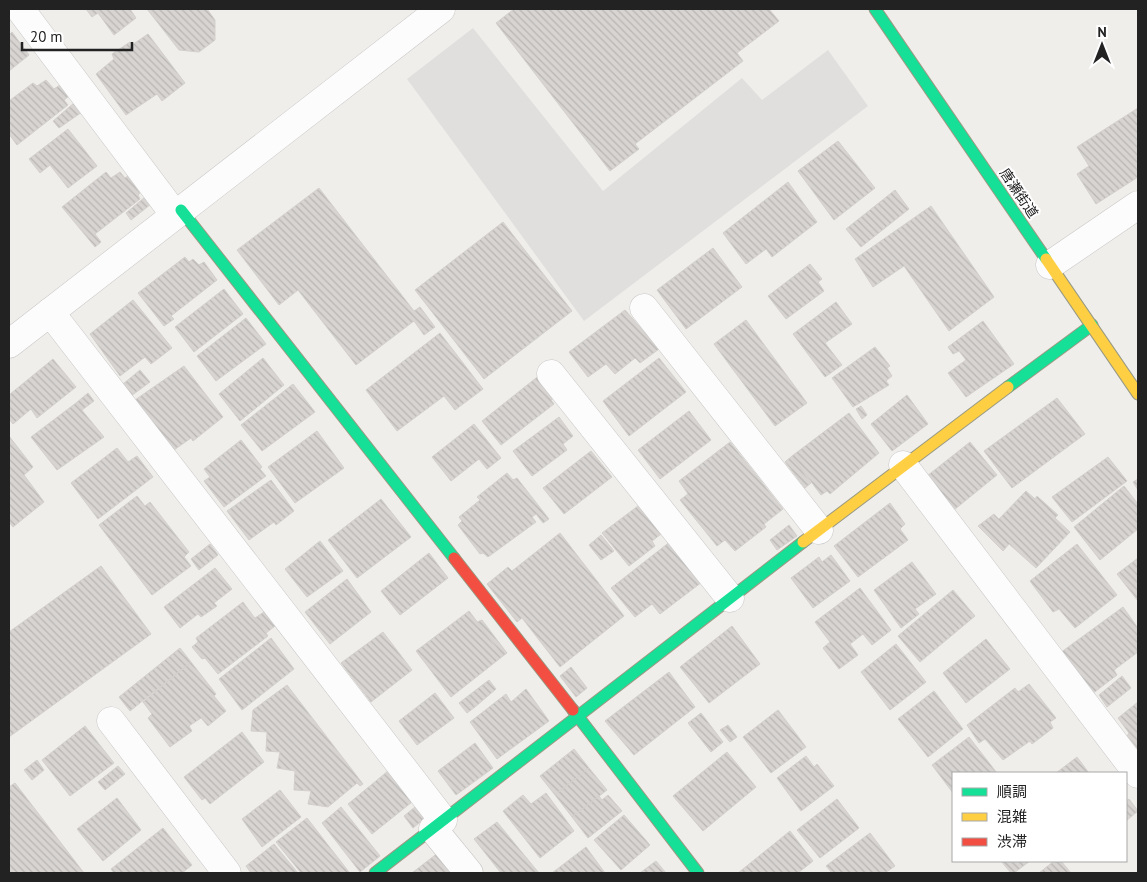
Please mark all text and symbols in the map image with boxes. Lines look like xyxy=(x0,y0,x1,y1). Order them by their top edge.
scale bar xyxy=(22,20,132,52)
north arrow xyxy=(1077,20,1127,70)
text: N xyxy=(1097,23,1107,41)
text: 20 m xyxy=(30,27,63,46)
street label: 唐瀬街道 xyxy=(996,165,1042,221)
legend xyxy=(952,772,1127,862)
text: 順調 xyxy=(997,782,1027,801)
text: 混雑 xyxy=(997,807,1027,826)
text: 渋滞 xyxy=(997,832,1027,851)

